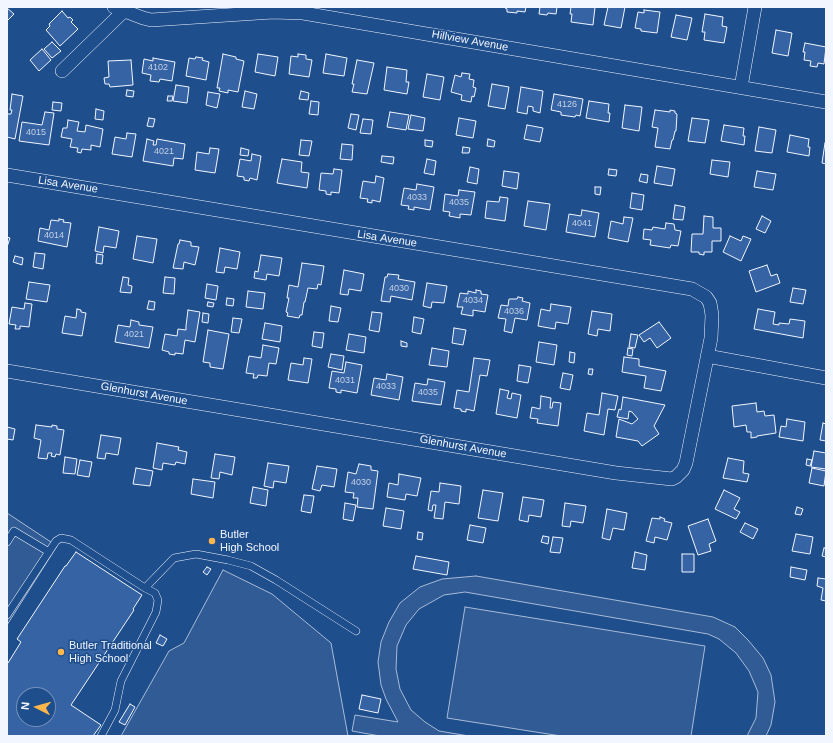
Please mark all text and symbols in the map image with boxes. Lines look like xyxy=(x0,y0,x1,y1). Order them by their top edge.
street label: Hillview Avenue xyxy=(431,28,509,54)
house number: 4102 xyxy=(148,63,168,73)
house number: 4126 xyxy=(557,100,577,110)
house number: 4015 xyxy=(26,128,46,138)
house number: 4021 xyxy=(154,147,174,157)
street label: Lisa Avenue xyxy=(37,174,99,196)
house number: 4033 xyxy=(407,193,427,203)
house number: 4035 xyxy=(449,198,469,208)
house number: 4041 xyxy=(572,219,592,229)
street label: Lisa Avenue xyxy=(356,228,418,250)
house number: 4014 xyxy=(44,231,64,241)
house number: 4030 xyxy=(389,284,409,294)
house number: 4034 xyxy=(463,296,483,306)
house number: 4036 xyxy=(504,307,524,317)
house number: 4021 xyxy=(124,330,144,340)
house number: 4031 xyxy=(335,376,355,386)
street label: Glenhurst Avenue xyxy=(100,380,188,408)
house number: 4033 xyxy=(376,382,396,392)
house number: 4035 xyxy=(418,388,438,398)
street label: Glenhurst Avenue xyxy=(419,433,507,461)
house number: 4030 xyxy=(351,478,371,488)
place label: Butler High School xyxy=(220,528,279,554)
marker: Butler High School xyxy=(207,536,217,546)
place label: Butler Traditional High School xyxy=(69,639,152,665)
marker: Butler Traditional High School xyxy=(56,647,66,657)
north arrow xyxy=(16,687,56,727)
text: N xyxy=(19,701,31,710)

